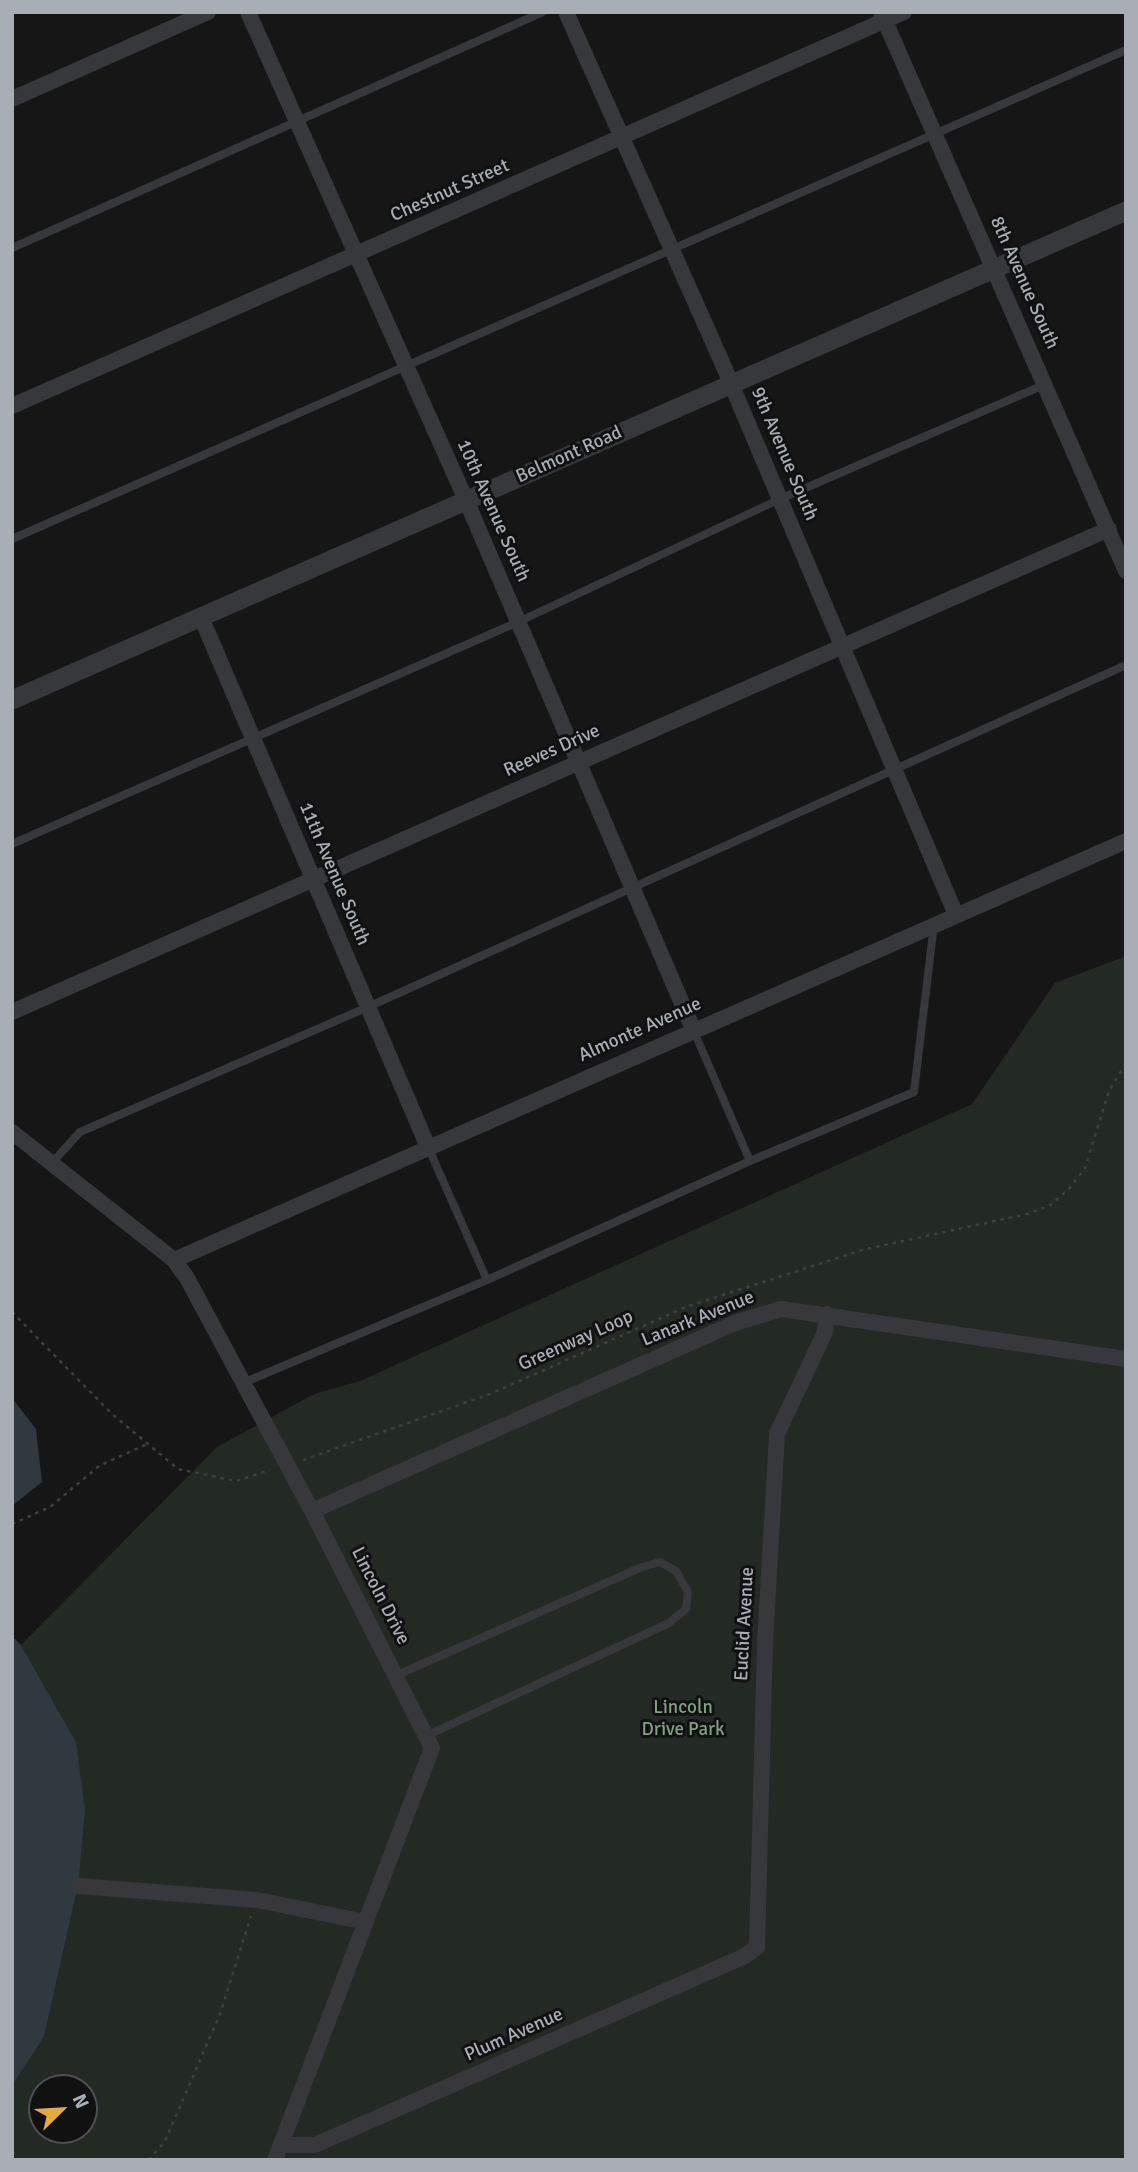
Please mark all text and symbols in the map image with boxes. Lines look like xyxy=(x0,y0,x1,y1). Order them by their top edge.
street label: Chestnut Street xyxy=(387,155,513,227)
street label: 8th Avenue South xyxy=(985,213,1063,353)
street label: 9th Avenue South xyxy=(746,384,822,524)
street label: Belmont Road xyxy=(513,422,625,488)
street label: 10th Avenue South xyxy=(451,436,535,586)
street label: Reeves Drive xyxy=(500,720,604,782)
street label: 11th Avenue South xyxy=(294,799,374,949)
street label: Almonte Avenue xyxy=(575,993,705,1067)
street label: Lanark Avenue xyxy=(638,1286,758,1352)
street label: Greenway Loop xyxy=(515,1306,637,1376)
street label: Lincoln Drive xyxy=(346,1543,414,1649)
street label: Euclid Avenue xyxy=(731,1566,759,1682)
park label: Lincoln Drive Park xyxy=(641,1697,725,1741)
street label: Plum Avenue xyxy=(461,2003,567,2067)
north arrow xyxy=(28,2074,98,2144)
text: N xyxy=(67,2090,94,2112)

